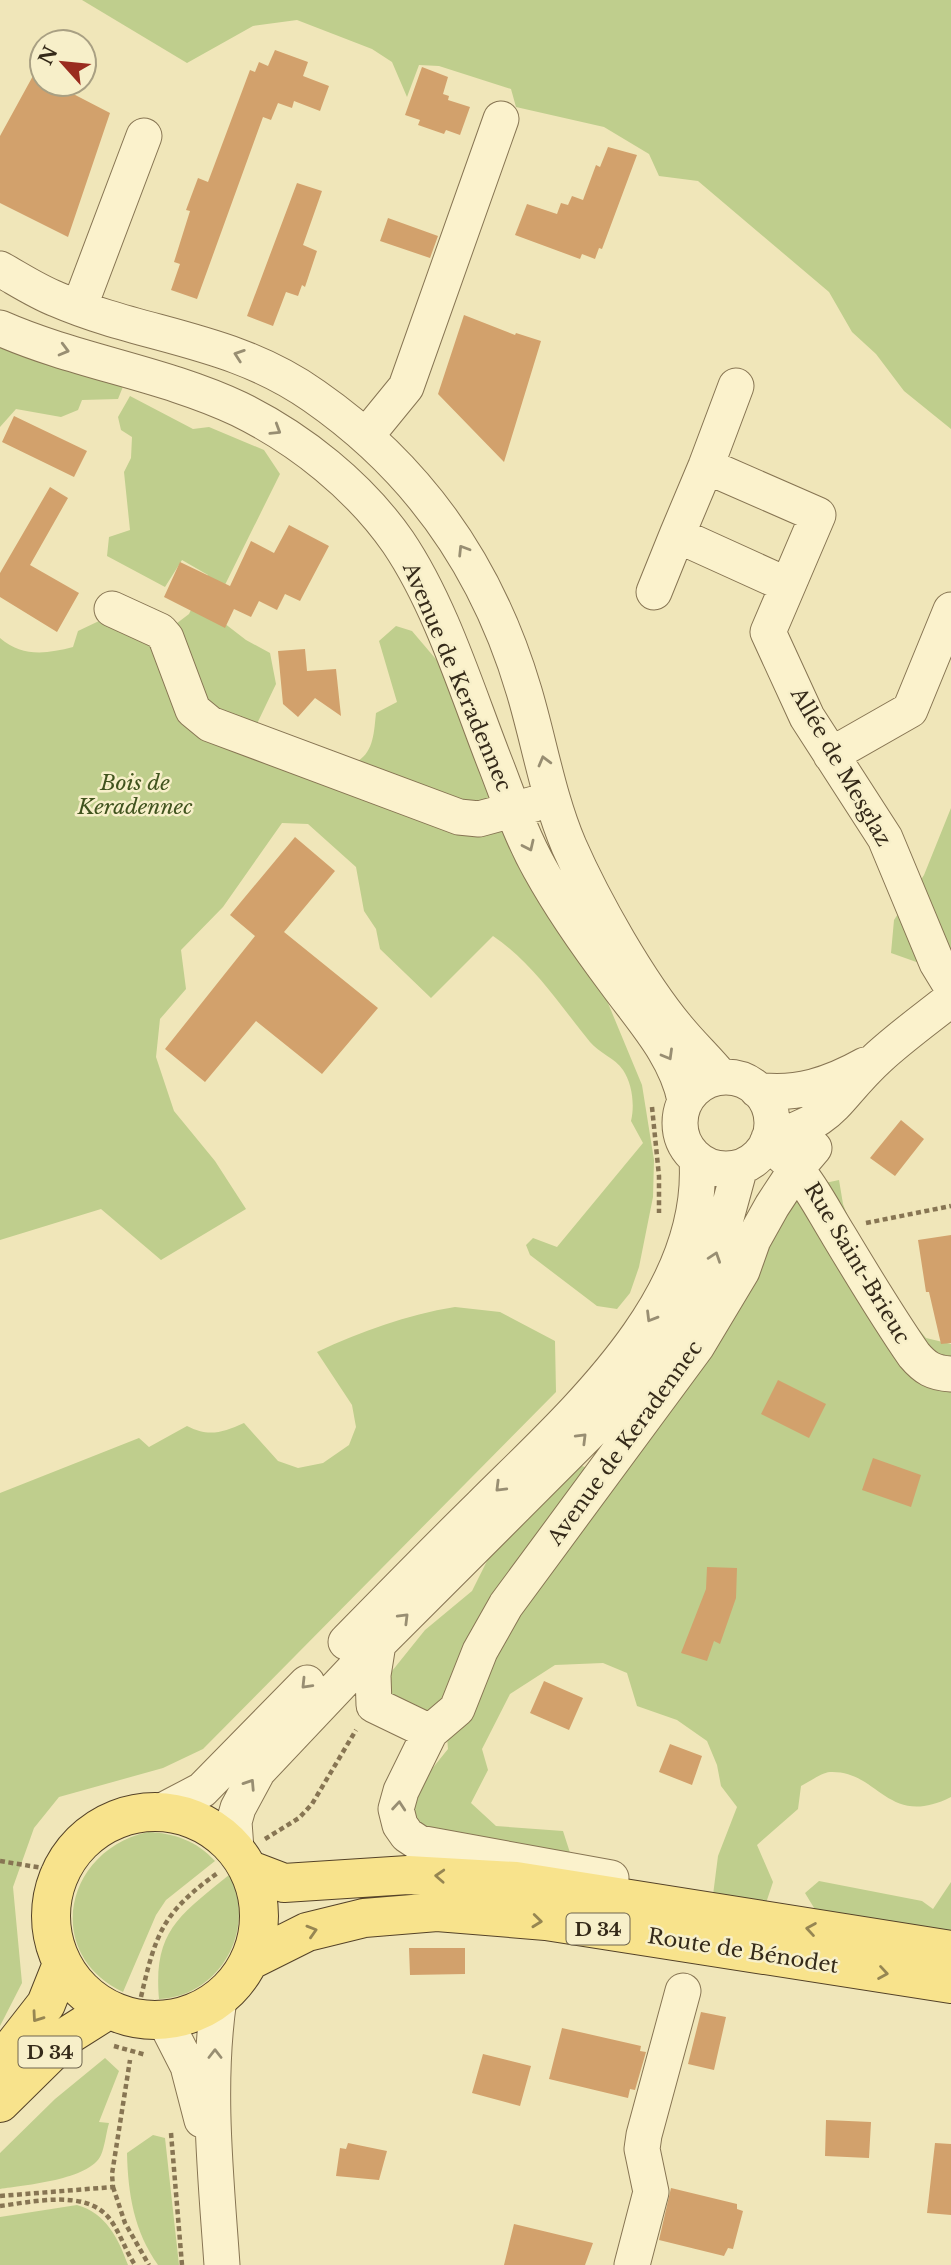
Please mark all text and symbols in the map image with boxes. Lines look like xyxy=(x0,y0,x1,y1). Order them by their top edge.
north arrow xyxy=(28,28,98,98)
text: N xyxy=(34,42,63,69)
one-way arrow xyxy=(58,342,70,356)
one-way arrow xyxy=(234,349,246,363)
one-way arrow xyxy=(269,422,282,435)
one-way arrow xyxy=(458,544,471,557)
street label: Avenue de Keradennec xyxy=(397,558,517,795)
street label: Allée de Mesglaz xyxy=(785,682,897,851)
one-way arrow xyxy=(538,755,552,767)
park label: Bois de Keradennec xyxy=(77,770,193,820)
one-way arrow xyxy=(521,839,535,851)
one-way arrow xyxy=(660,1048,673,1061)
street label: Rue Saint-Brieuc xyxy=(799,1178,915,1348)
one-way arrow xyxy=(707,1252,721,1264)
one-way arrow xyxy=(646,1309,659,1322)
street label: Avenue de Keradennec xyxy=(542,1336,708,1551)
one-way arrow xyxy=(573,1434,586,1447)
one-way arrow xyxy=(495,1478,508,1491)
one-way arrow xyxy=(396,1613,409,1626)
one-way arrow xyxy=(302,1676,315,1689)
one-way arrow xyxy=(242,1779,254,1792)
one-way arrow xyxy=(391,1800,406,1811)
one-way arrow xyxy=(435,1868,446,1883)
one-way arrow xyxy=(531,1913,543,1928)
road number: D 34 xyxy=(566,1913,630,1944)
one-way arrow xyxy=(805,1922,817,1937)
street label: Route de Bénodet xyxy=(646,1923,840,1979)
one-way arrow xyxy=(306,1925,318,1939)
one-way arrow xyxy=(877,1965,889,1980)
one-way arrow xyxy=(33,2009,45,2022)
road number: D 34 xyxy=(19,2036,82,2068)
one-way arrow xyxy=(207,2048,223,2058)

